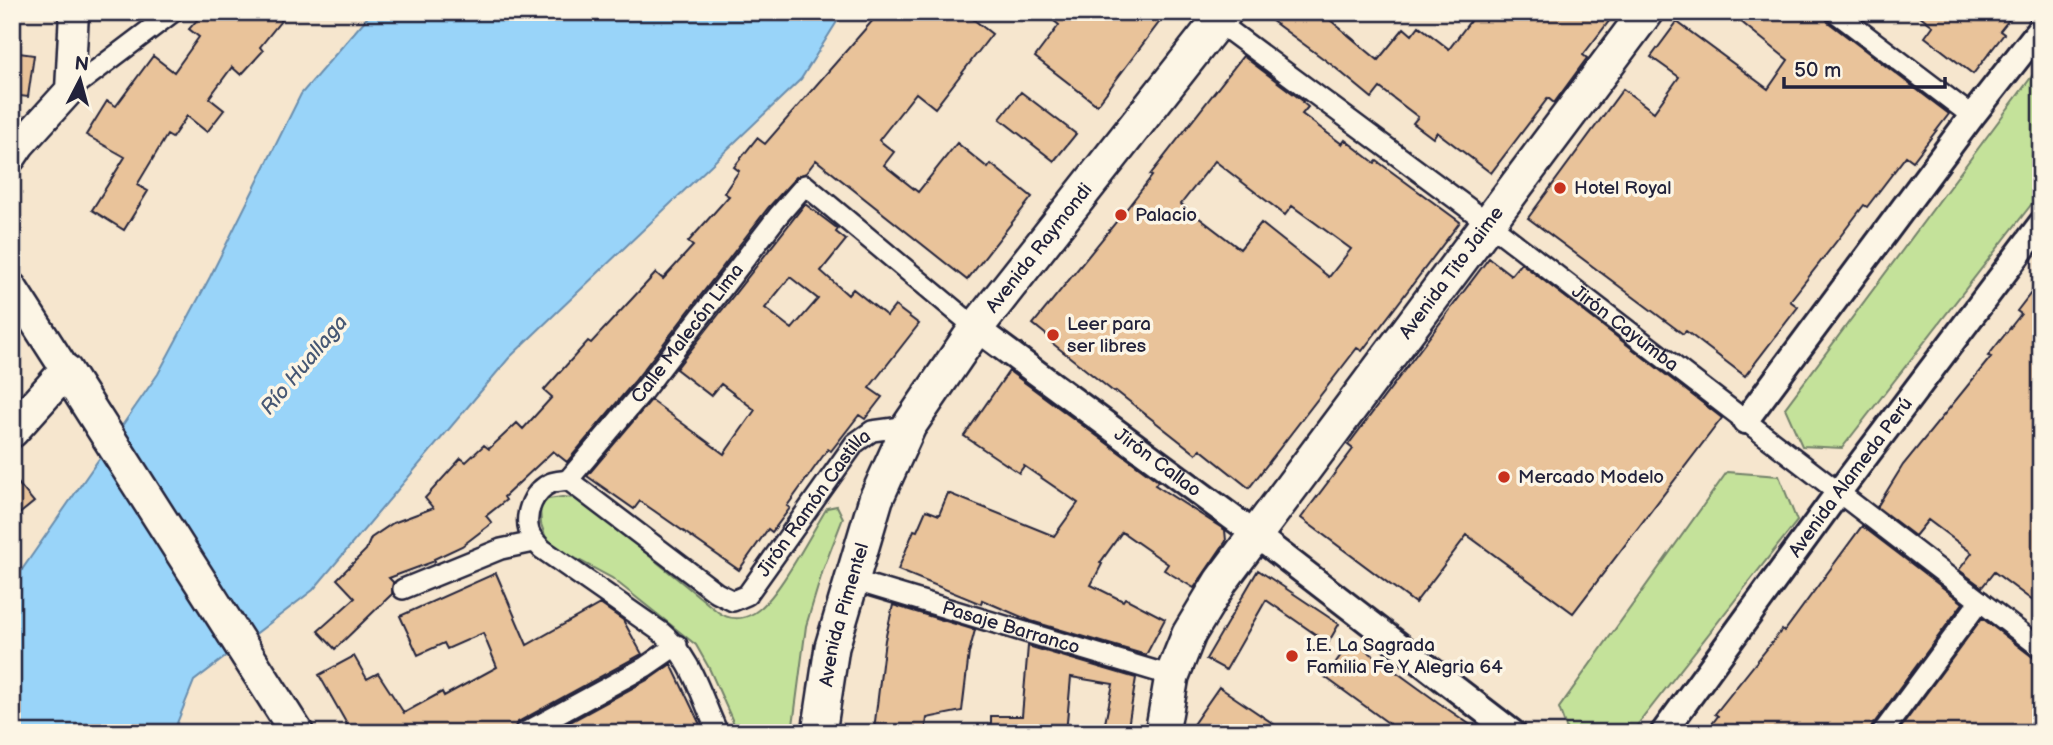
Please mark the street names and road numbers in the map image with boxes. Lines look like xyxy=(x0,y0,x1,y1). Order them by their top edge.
street label: Avenida Raymondi xyxy=(981,179,1097,318)
street label: Avenida Tito Jaime xyxy=(1394,202,1508,344)
street label: Calle Malecón Lima xyxy=(626,259,749,408)
street label: Jirón Cayumba xyxy=(1567,280,1683,377)
street label: Avenida Alameda Perú xyxy=(1784,393,1917,562)
street label: Jirón Callao xyxy=(1110,423,1206,502)
street label: Jirón Ramón Castilla xyxy=(752,424,875,581)
street label: Avenida Pimentel xyxy=(815,540,874,688)
street label: Pasaje Barranco xyxy=(939,596,1083,659)

